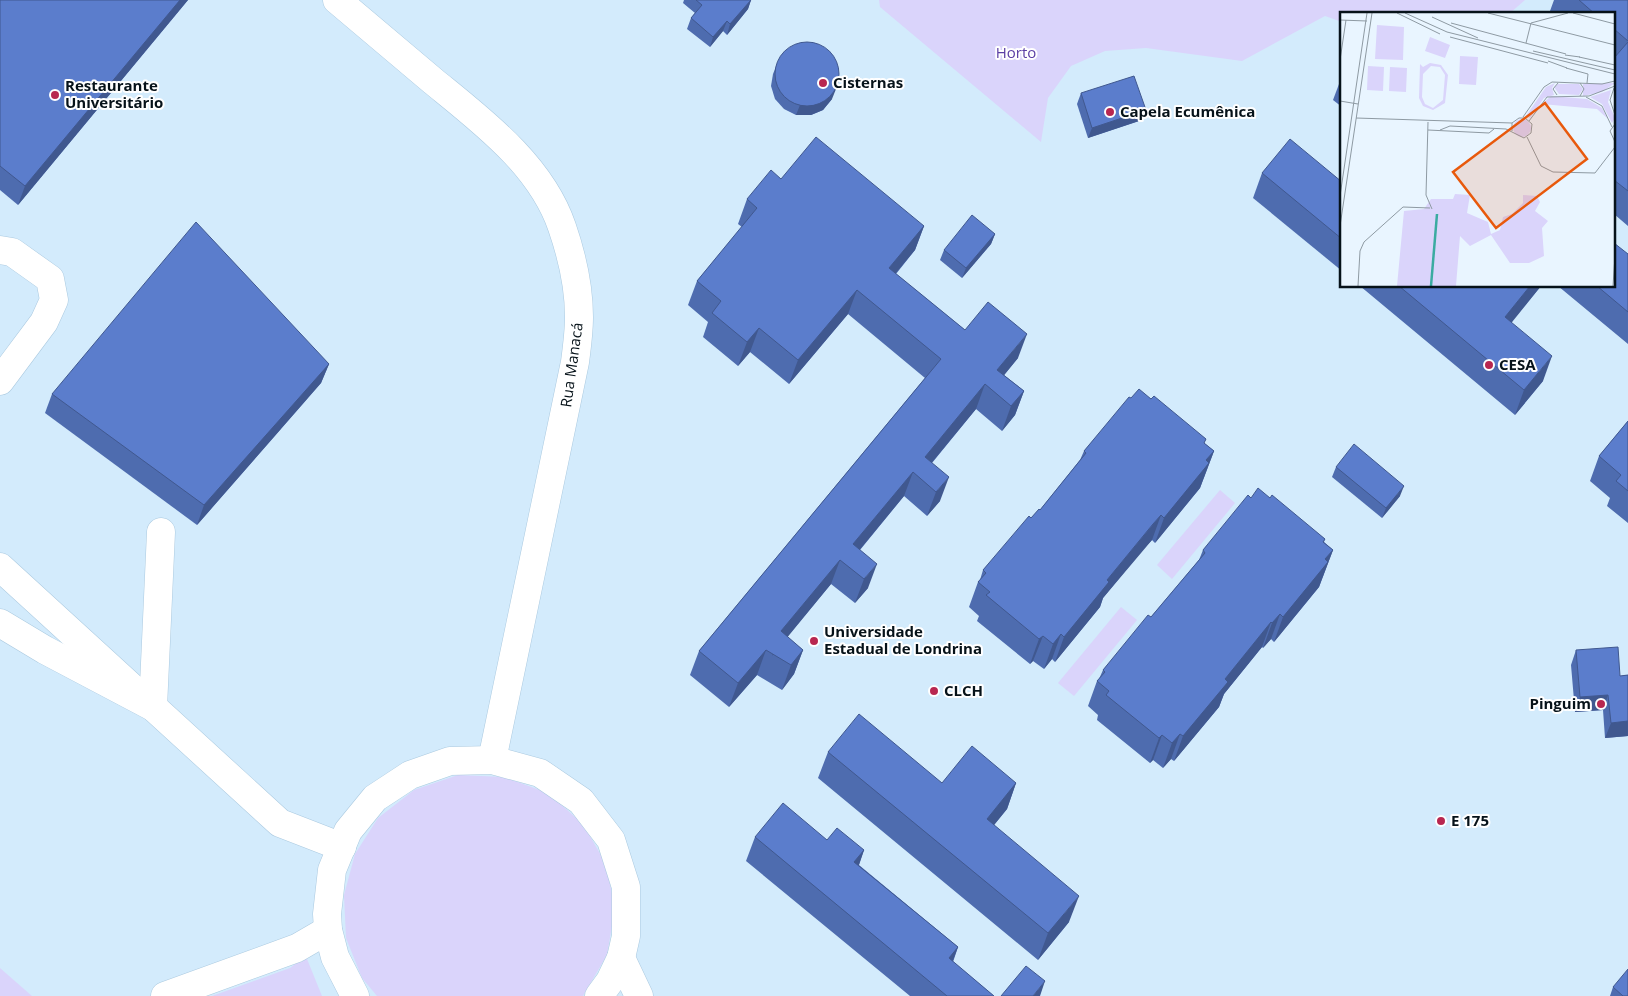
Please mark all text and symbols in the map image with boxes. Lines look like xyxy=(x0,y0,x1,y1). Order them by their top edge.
inset map xyxy=(1340,12,1616,288)
park label: Horto xyxy=(996,42,1036,62)
place label: Cisternas xyxy=(833,72,903,92)
place label: Restaurante Universitário xyxy=(65,75,163,112)
marker: Cisternas xyxy=(817,77,829,89)
marker: Restaurante Universitário xyxy=(49,89,61,101)
place label: Capela Ecumênica xyxy=(1120,101,1255,121)
marker: Capela Ecumênica xyxy=(1104,106,1116,118)
street label: Rua Manacá xyxy=(555,321,587,409)
place label: CESA xyxy=(1499,354,1536,374)
marker: CESA xyxy=(1483,359,1495,371)
place label: Universidade Estadual de Londrina xyxy=(824,621,982,658)
marker: Universidade Estadual de Londrina xyxy=(808,635,820,647)
place label: CLCH xyxy=(944,680,983,700)
marker: CLCH xyxy=(928,685,940,697)
place label: Pinguim xyxy=(1530,693,1591,713)
marker: Pinguim xyxy=(1595,698,1607,710)
place label: E 175 xyxy=(1451,810,1489,830)
marker: E 175 xyxy=(1435,815,1447,827)

